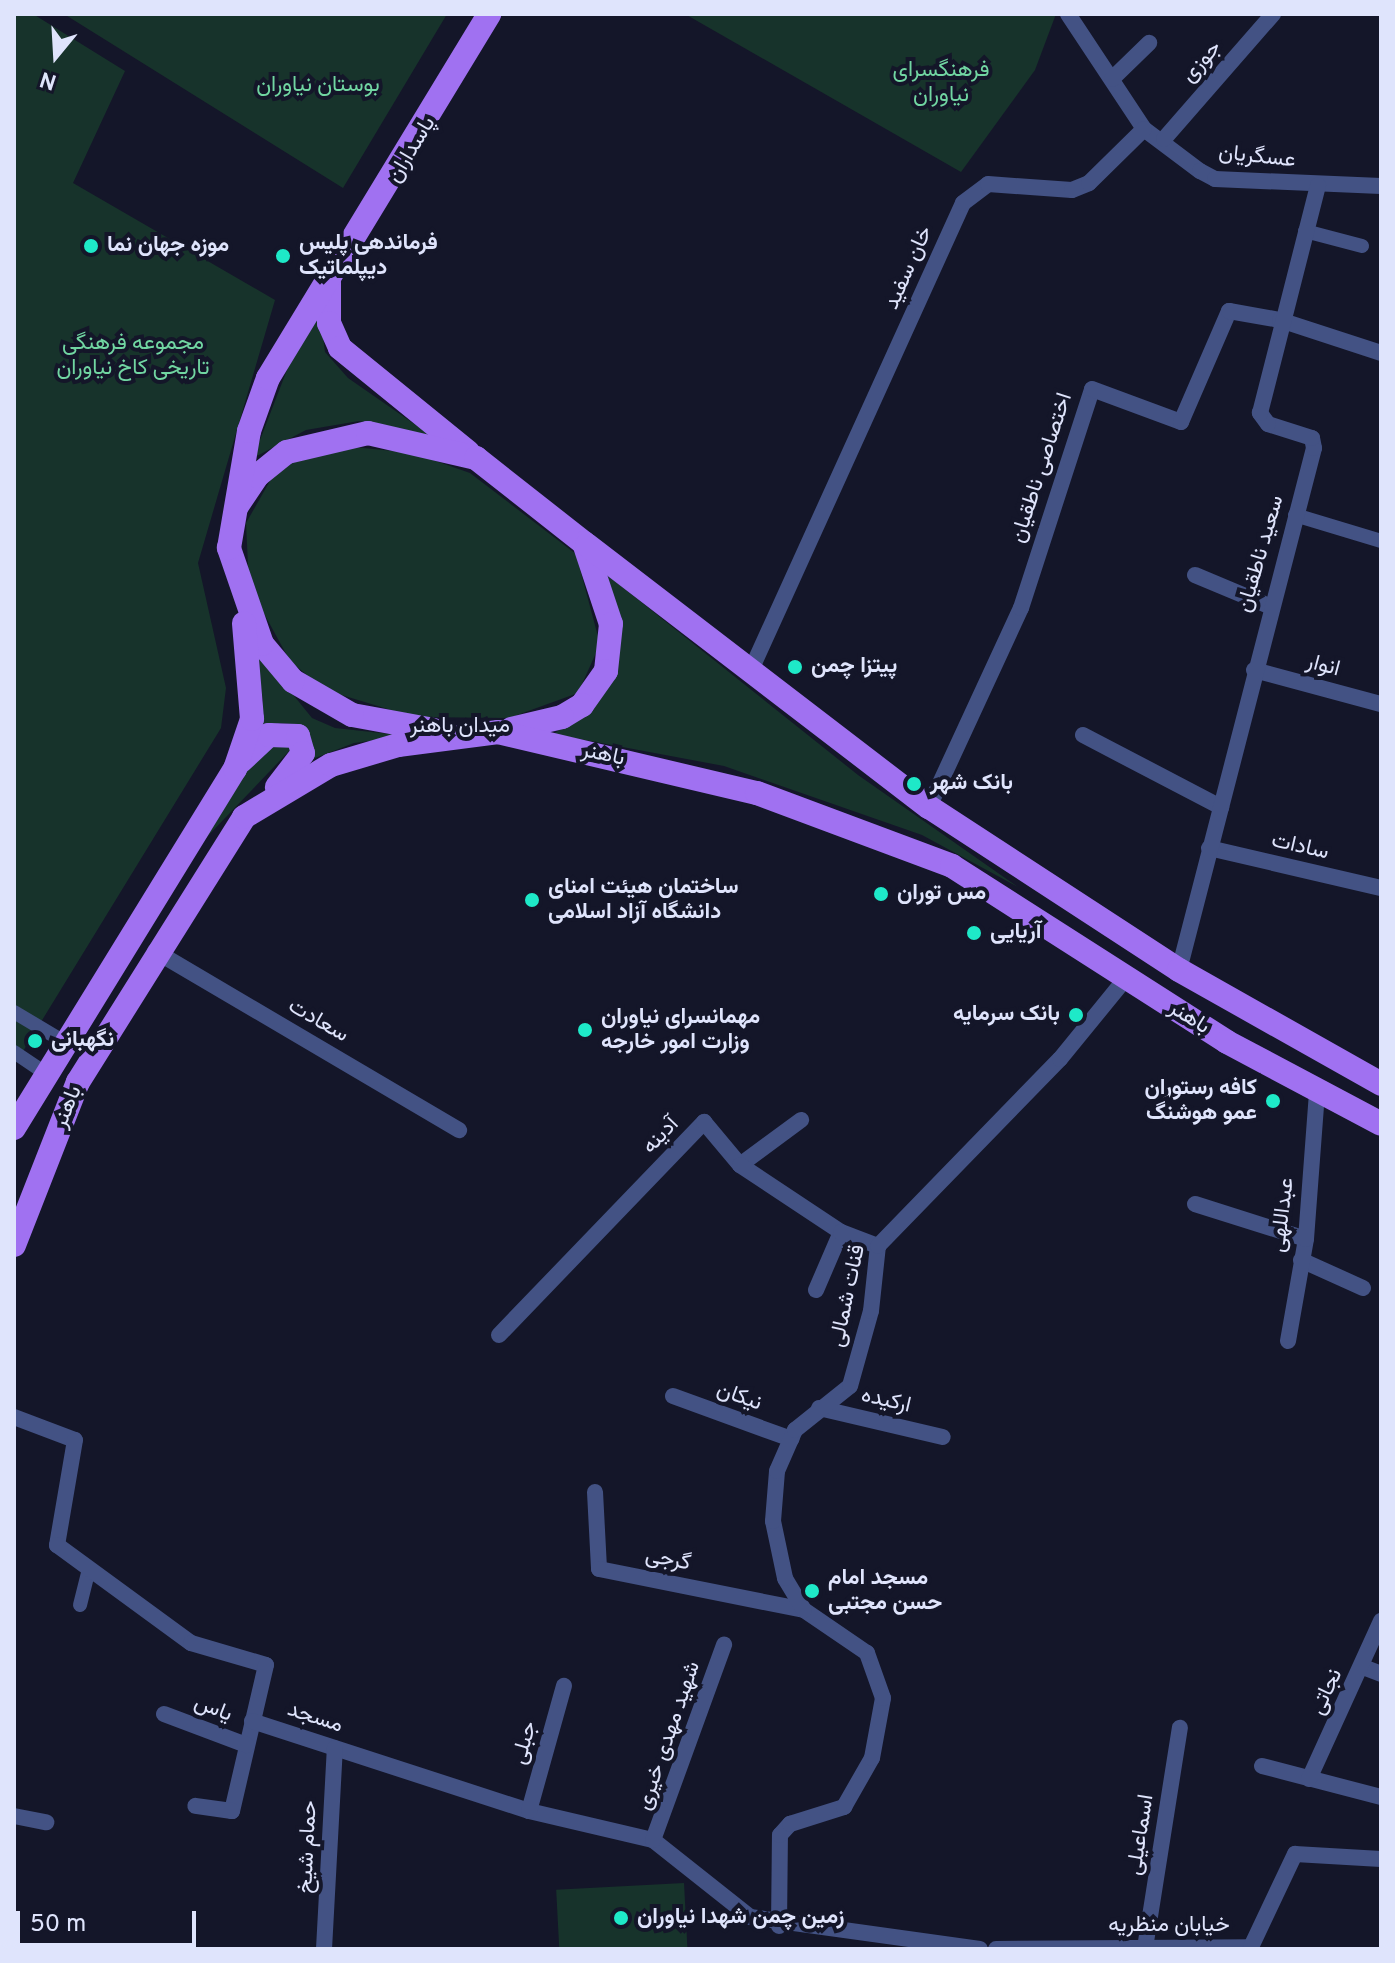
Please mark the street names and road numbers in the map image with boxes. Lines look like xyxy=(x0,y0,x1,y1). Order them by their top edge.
street label: جوزی xyxy=(1176,35,1228,89)
street label: پاسداران xyxy=(382,112,442,188)
street label: عسگریان xyxy=(1217,140,1297,174)
street label: خان سفید xyxy=(879,222,939,314)
street label: اختصاصی ناطقیان xyxy=(1005,390,1079,546)
street label: سعید ناطقیان xyxy=(1232,492,1290,616)
street label: انوار xyxy=(1303,649,1343,683)
street label: میدان باهنر xyxy=(410,714,510,740)
street label: باهنر xyxy=(579,738,627,772)
street label: سادات xyxy=(1269,828,1331,866)
street label: سعادت xyxy=(283,993,353,1049)
street label: باهنر xyxy=(1164,995,1214,1041)
street label: باهنر xyxy=(48,1082,88,1132)
street label: آدینه xyxy=(637,1112,685,1160)
street label: عبداللهی xyxy=(1265,1176,1301,1254)
street label: قنات شمالى xyxy=(824,1242,872,1350)
street label: نیکان xyxy=(713,1377,765,1417)
street label: ارکیده xyxy=(859,1382,913,1420)
street label: گرجی xyxy=(643,1543,693,1577)
street label: شهید مهدی خیری xyxy=(631,1658,707,1814)
street label: نجاتی xyxy=(1305,1665,1349,1719)
street label: یاس xyxy=(190,1690,236,1728)
street label: مسجد xyxy=(284,1697,346,1739)
street label: جبلی xyxy=(506,1718,544,1768)
street label: اسماعیلی xyxy=(1122,1793,1160,1877)
street label: حمام شیخ xyxy=(292,1800,324,1894)
street label: خیابان منظریه xyxy=(1108,1913,1230,1939)

